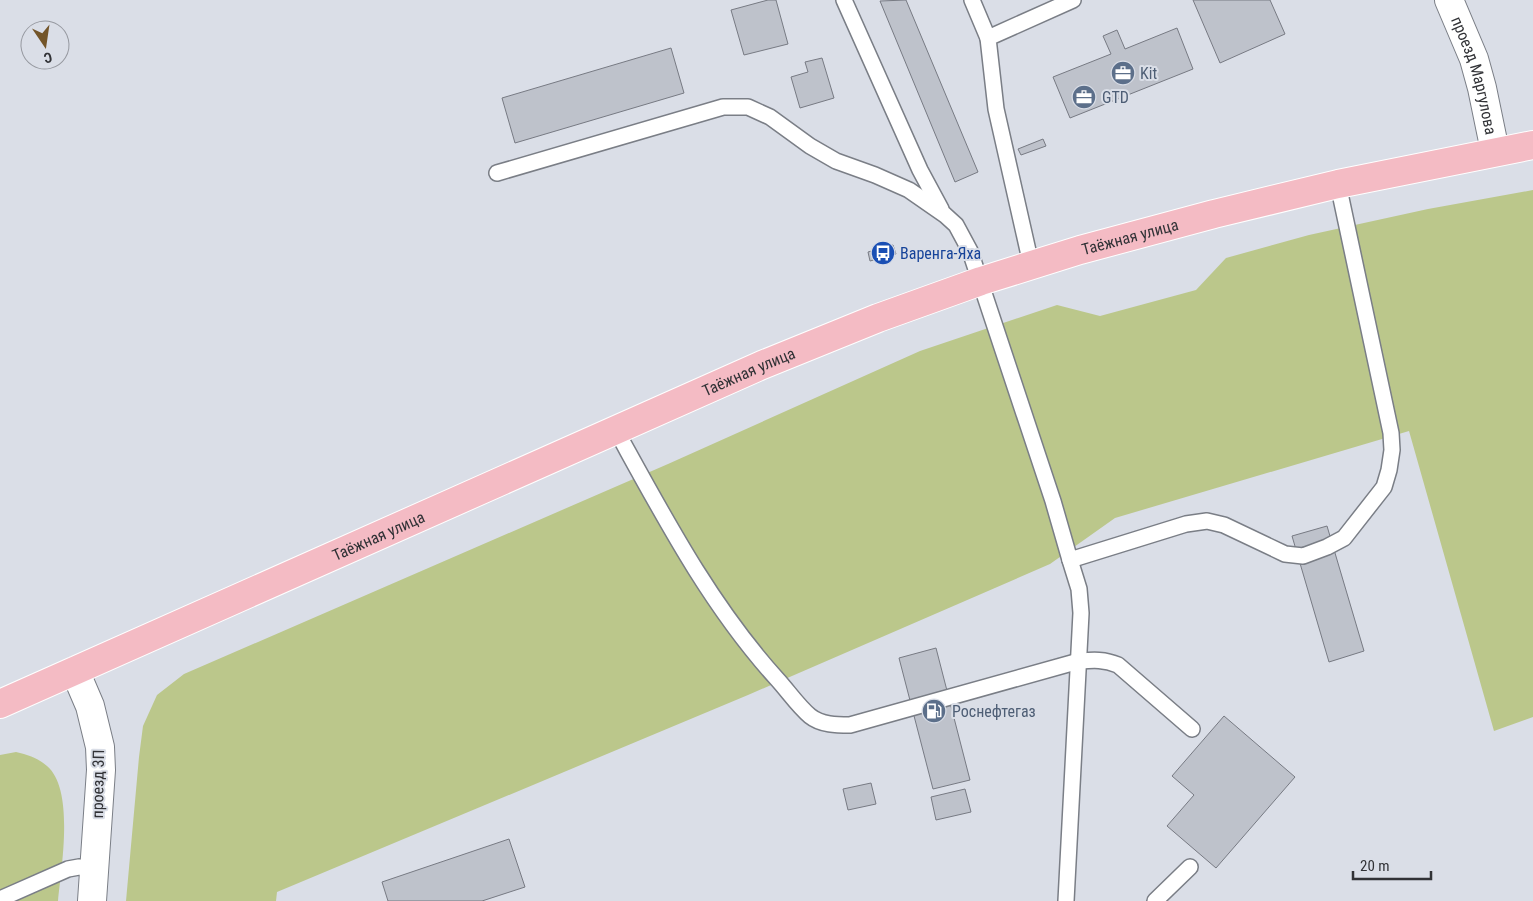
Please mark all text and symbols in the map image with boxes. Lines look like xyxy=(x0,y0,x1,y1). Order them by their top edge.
street label: проезд Маргулова xyxy=(1447,13,1501,136)
north arrow xyxy=(20,20,70,70)
text: С xyxy=(42,49,54,66)
office icon: Kit xyxy=(1110,60,1136,86)
place label: Kit xyxy=(1140,64,1157,83)
office icon: GTD xyxy=(1071,84,1097,110)
place label: GTD xyxy=(1102,88,1129,107)
street label: Таёжная улица xyxy=(1080,215,1180,259)
bus stop icon: Варенга-Яха xyxy=(870,240,896,266)
place label: Варенга-Яха xyxy=(900,244,981,263)
street label: Таёжная улица xyxy=(699,343,798,400)
street label: Таёжная улица xyxy=(329,507,427,565)
fuel station icon: Роснефтегаз xyxy=(921,698,947,724)
place label: Роснефтегаз xyxy=(952,702,1036,721)
street label: проезд 3П xyxy=(88,749,108,819)
scale bar xyxy=(1353,848,1430,880)
text: 20 m xyxy=(1360,857,1390,875)

